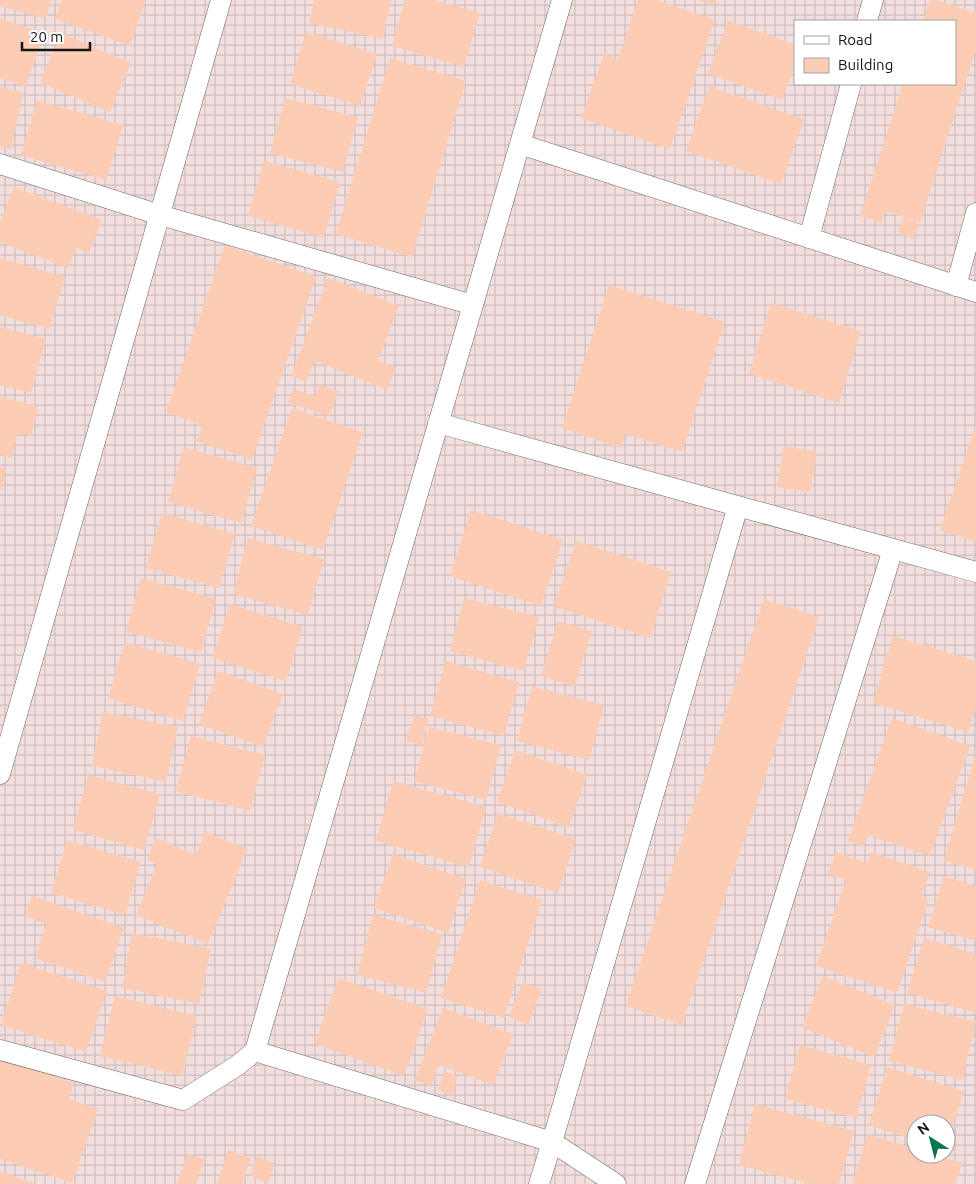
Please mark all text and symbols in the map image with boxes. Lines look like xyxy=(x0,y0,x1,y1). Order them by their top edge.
scale bar xyxy=(22,20,90,52)
legend xyxy=(794,20,956,85)
text: 20 m xyxy=(30,28,63,45)
text: Road xyxy=(838,31,873,48)
text: Building xyxy=(838,56,893,73)
north arrow xyxy=(906,1114,956,1164)
text: N xyxy=(914,1119,932,1138)

